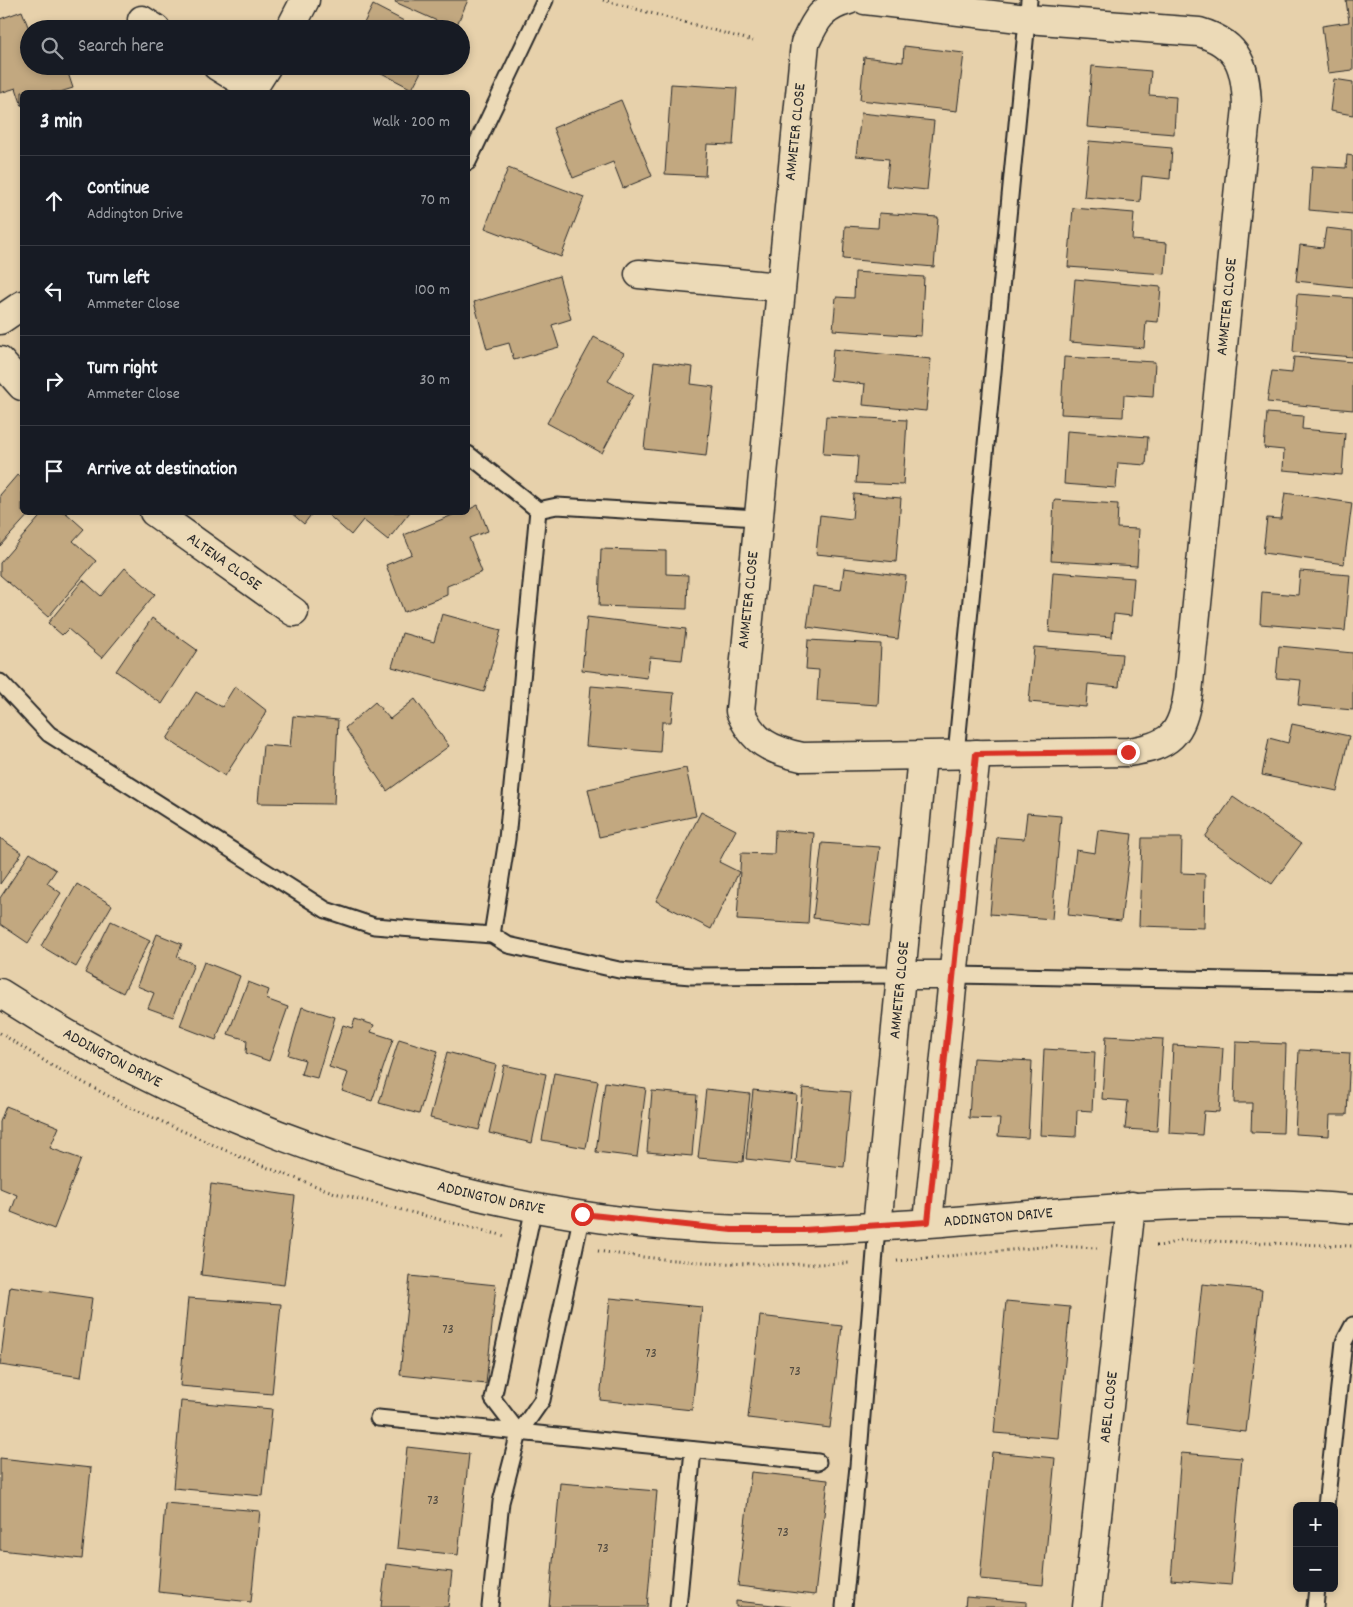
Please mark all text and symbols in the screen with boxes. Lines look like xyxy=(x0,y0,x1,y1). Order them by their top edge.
search box xyxy=(20,20,470,75)
icon: search xyxy=(38,34,66,62)
text: Search here xyxy=(78,34,164,61)
street label: AMMETER CLOSE xyxy=(779,81,813,182)
text: 3 min xyxy=(40,108,82,138)
text: Walk · 200 m xyxy=(373,111,450,134)
text: Continue xyxy=(87,176,149,203)
icon: ahead xyxy=(40,187,68,215)
text: 70 m xyxy=(420,189,450,212)
text: Addington Drive xyxy=(87,203,183,226)
street label: AMMETER CLOSE xyxy=(1211,256,1243,357)
text: Turn left xyxy=(87,266,150,293)
icon: left xyxy=(40,277,68,305)
text: 100 m xyxy=(414,279,450,302)
text: Ammeter Close xyxy=(87,293,180,316)
text: Turn right xyxy=(87,356,158,383)
icon: right xyxy=(40,367,68,395)
text: 30 m xyxy=(420,369,450,392)
text: Ammeter Close xyxy=(87,383,180,406)
icon: arrive xyxy=(40,457,68,485)
text: Arrive at destination xyxy=(87,457,237,484)
street label: ALTENA CLOSE xyxy=(182,527,267,597)
street label: AMMETER CLOSE xyxy=(732,549,766,650)
route end xyxy=(1117,741,1140,764)
street label: AMMETER CLOSE xyxy=(884,940,916,1040)
street label: ADDINGTON DRIVE xyxy=(58,1022,167,1094)
street label: ADDINGTON DRIVE xyxy=(435,1175,547,1221)
street label: ADDINGTON DRIVE xyxy=(943,1201,1054,1233)
route start xyxy=(571,1203,594,1226)
house number: 73 xyxy=(442,1320,454,1340)
house number: 73 xyxy=(645,1344,657,1364)
house number: 73 xyxy=(789,1362,801,1382)
street label: ABEL CLOSE xyxy=(1094,1370,1124,1444)
house number: 73 xyxy=(427,1491,439,1511)
map controls xyxy=(1293,1502,1338,1592)
button: + xyxy=(1293,1502,1338,1547)
house number: 73 xyxy=(777,1523,789,1543)
house number: 73 xyxy=(597,1539,609,1559)
button: − xyxy=(1293,1547,1338,1592)

